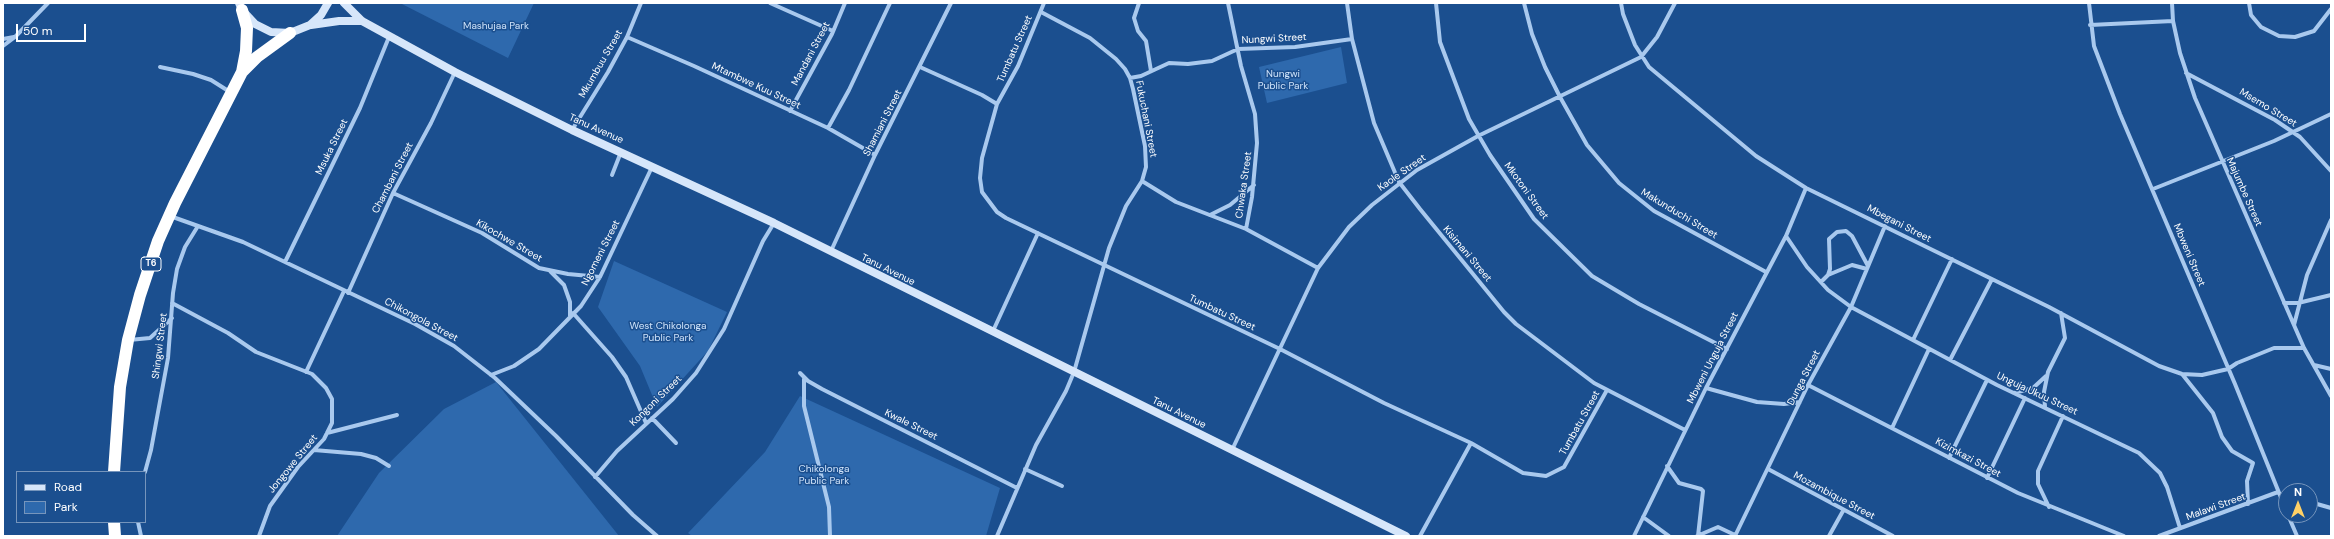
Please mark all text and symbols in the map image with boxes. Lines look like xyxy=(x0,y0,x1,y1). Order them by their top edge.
street label: Tumbatu Street xyxy=(995,14,1035,84)
scale bar xyxy=(18,16,88,42)
park label: Mashujaa Park xyxy=(463,20,529,32)
street label: Mandani Street xyxy=(789,20,833,88)
text: 50 m xyxy=(23,23,52,39)
street label: Mkumbuu Street xyxy=(577,28,625,100)
street label: Nungwi Street xyxy=(1241,31,1307,47)
street label: Mtambwe Kuu Street xyxy=(710,60,802,112)
park label: Nungwi Public Park xyxy=(1258,68,1308,92)
street label: Fukuchani Street xyxy=(1133,80,1159,158)
street label: Msemo Street xyxy=(2237,86,2299,130)
street label: Shamiani Street xyxy=(861,88,905,158)
street label: Tanu Avenue xyxy=(567,112,625,146)
street label: Msuka Street xyxy=(313,117,351,177)
street label: Chambani Street xyxy=(370,140,416,216)
street label: Chwaka Street xyxy=(1233,151,1255,219)
street label: Kaole Street xyxy=(1376,152,1428,194)
street label: Majumbe Street xyxy=(2223,156,2265,228)
street label: Mkotoni Street xyxy=(1501,160,1551,222)
street label: Makunduchi Street xyxy=(1639,186,1719,242)
street label: Mbegani Street xyxy=(1865,203,1933,245)
street label: Kikochwe Street xyxy=(474,217,544,265)
street label: Ngomeni Street xyxy=(579,218,623,288)
street label: Mbweni Street xyxy=(2170,222,2208,288)
street label: Kisimani Street xyxy=(1440,224,1494,284)
street label: Tanu Avenue xyxy=(859,252,917,288)
road number: T6 xyxy=(141,257,161,271)
street label: Tumbatu Street xyxy=(1187,292,1257,334)
street label: Chikongola Street xyxy=(382,296,460,344)
street label: Mbweni Unguja Street xyxy=(1685,310,1741,406)
street label: Shingwi Street xyxy=(150,312,170,380)
park label: West Chikolonga Public Park xyxy=(629,320,707,344)
street label: Dunga Street xyxy=(1785,348,1823,408)
street label: Unguja Ukuu Street xyxy=(1995,370,2079,418)
street label: Kongoni Street xyxy=(628,373,684,429)
street label: Tumbatu Street xyxy=(1557,389,1603,457)
street label: Tanu Avenue xyxy=(1150,395,1208,431)
street label: Kwale Street xyxy=(883,407,939,443)
street label: Jongowe Street xyxy=(266,432,320,496)
street label: Kizimkazi Street xyxy=(1933,436,2003,480)
park label: Chikolonga Public Park xyxy=(799,463,849,486)
street label: Mozambique Street xyxy=(1791,469,1877,523)
legend xyxy=(16,471,146,523)
text: Road xyxy=(54,479,82,495)
north arrow xyxy=(2278,483,2318,523)
text: N xyxy=(2294,485,2302,499)
street label: Malawi Street xyxy=(2185,491,2247,523)
text: Park xyxy=(54,499,78,515)

